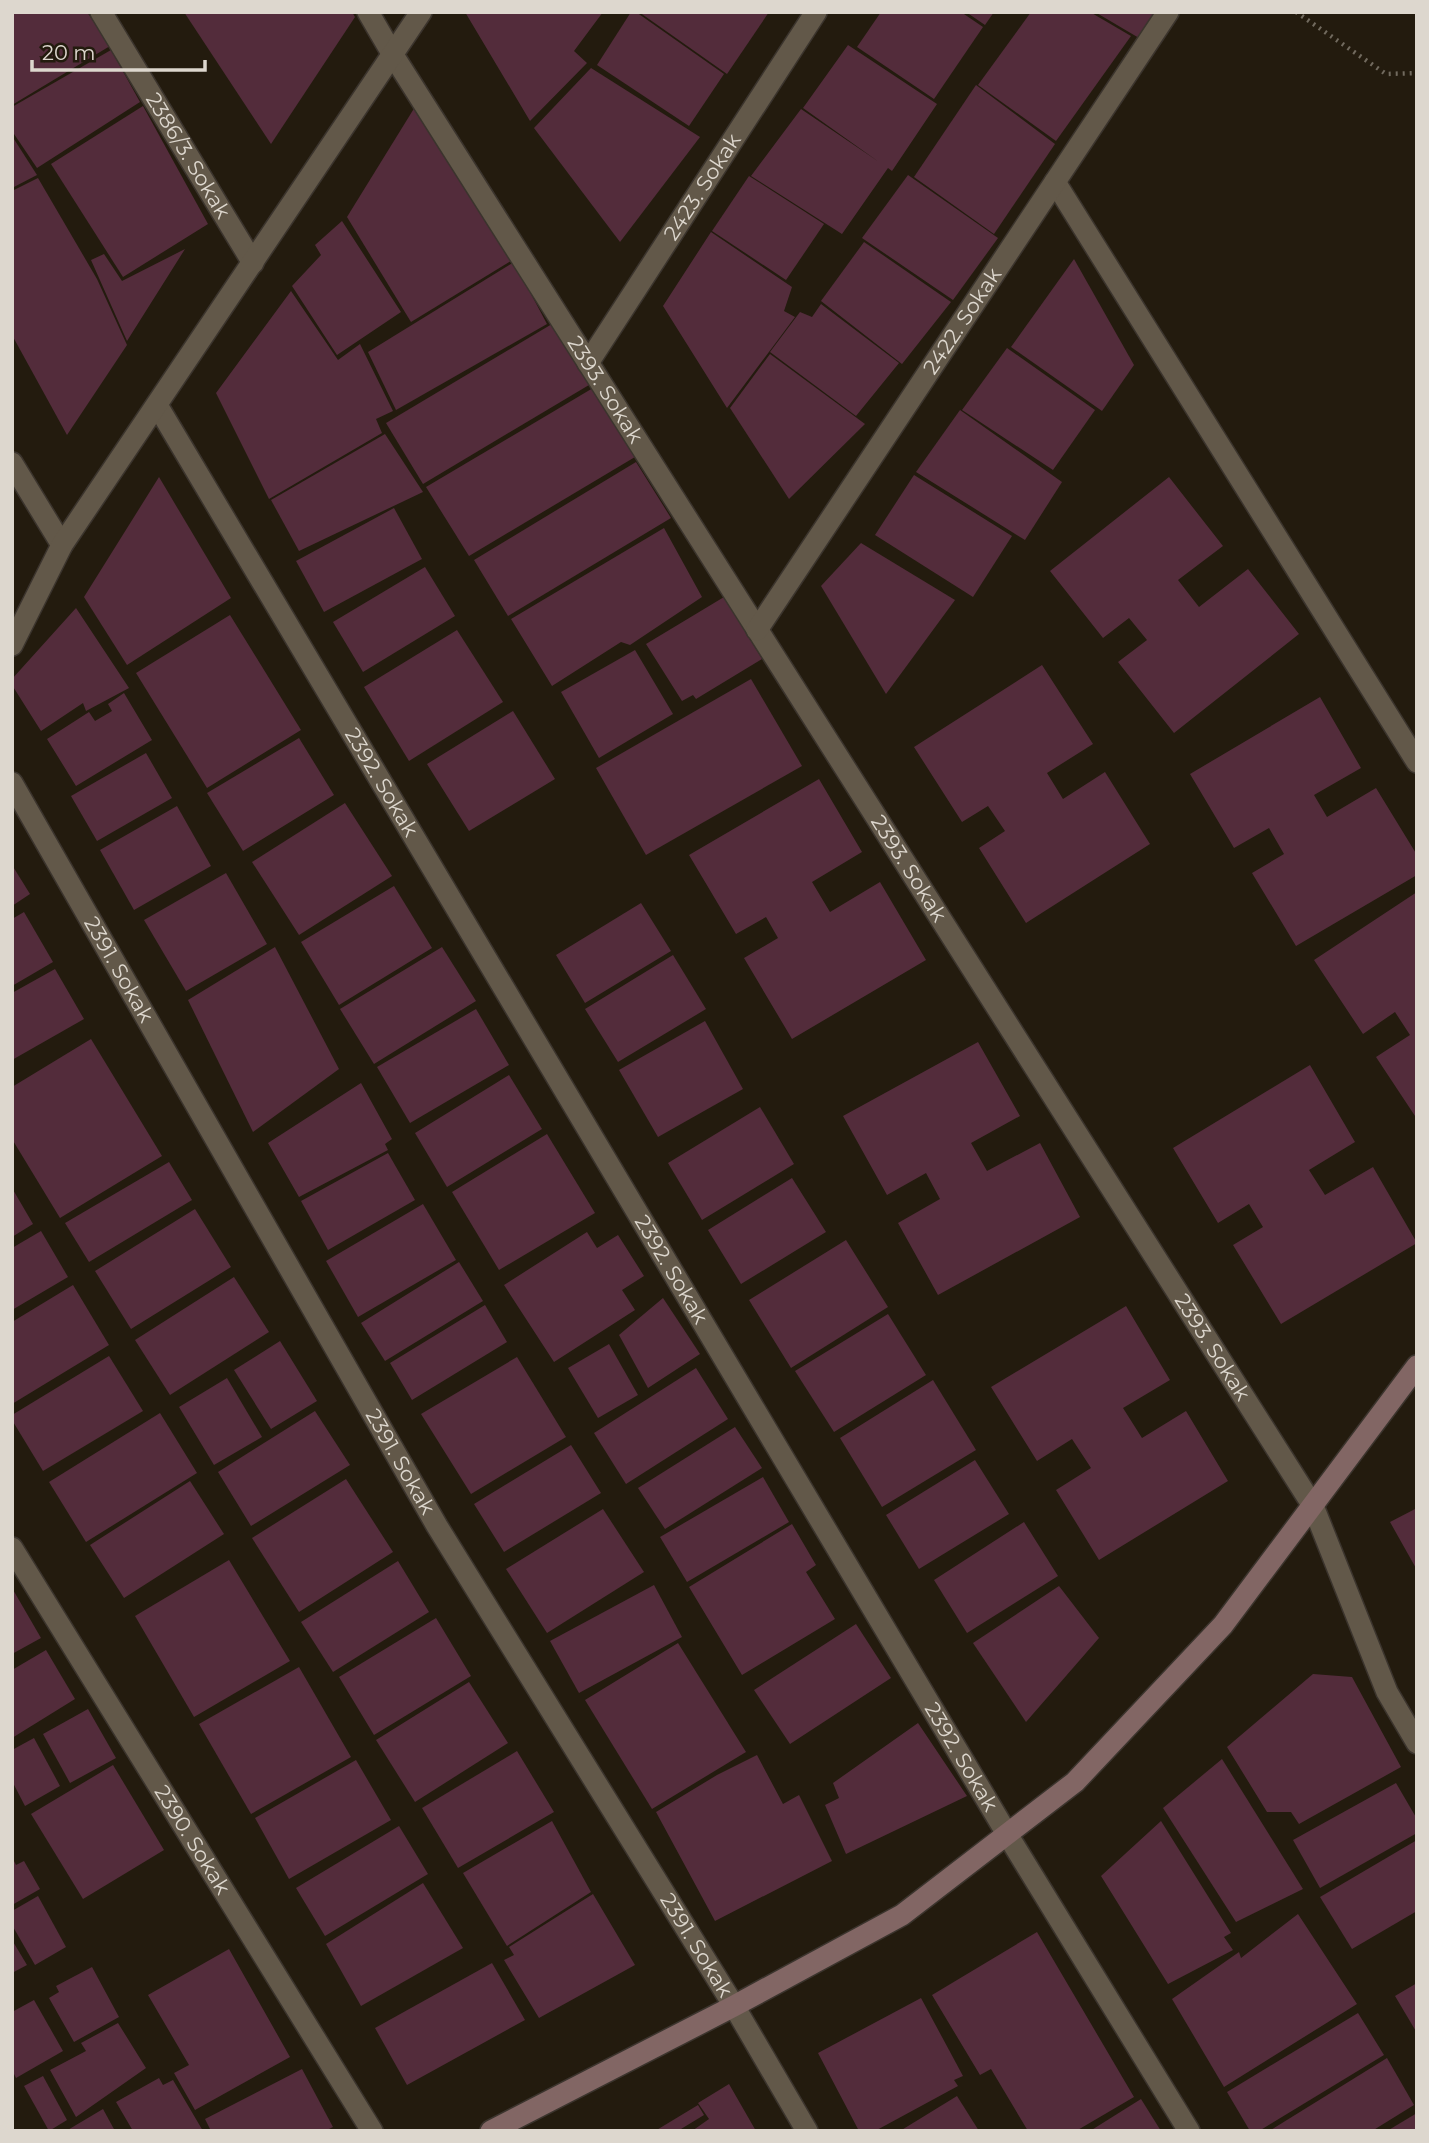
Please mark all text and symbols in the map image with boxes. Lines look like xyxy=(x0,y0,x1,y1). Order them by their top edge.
scale bar xyxy=(32,28,205,72)
text: 20 m xyxy=(42,40,96,65)
street label: 2386/3. Sokak xyxy=(141,88,236,223)
street label: 2423. Sokak xyxy=(658,128,746,245)
street label: 2422. Sokak xyxy=(918,262,1007,379)
street label: 2393. Sokak xyxy=(562,331,649,448)
street label: 2392. Sokak xyxy=(340,723,424,841)
street label: 2393. Sokak xyxy=(866,810,953,927)
street label: 2391. Sokak xyxy=(79,912,159,1027)
street label: 2392. Sokak xyxy=(630,1210,714,1329)
street label: 2393. Sokak xyxy=(1170,1289,1256,1406)
street label: 2391. Sokak xyxy=(361,1404,441,1519)
street label: 2392. Sokak xyxy=(920,1698,1004,1816)
street label: 2390. Sokak xyxy=(150,1780,236,1899)
street label: 2391. Sokak xyxy=(655,1888,739,2002)

